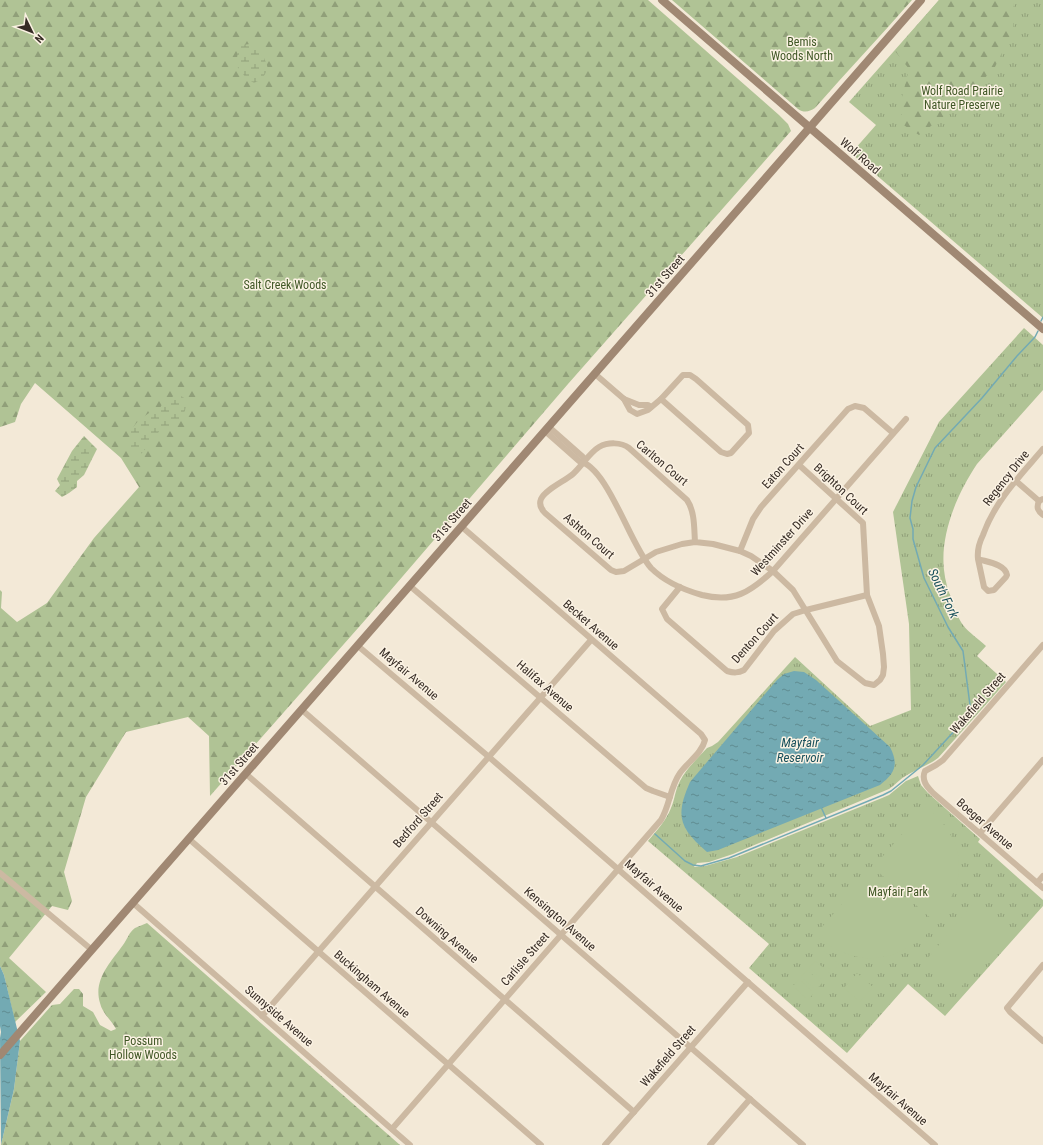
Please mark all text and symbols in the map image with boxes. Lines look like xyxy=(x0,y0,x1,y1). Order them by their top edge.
north arrow xyxy=(12,12,52,52)
text: N xyxy=(32,32,46,46)
park label: Bemis Woods North xyxy=(771,35,833,63)
park label: Wolf Road Prairie Nature Preserve xyxy=(921,84,1003,112)
street label: Wolf Road xyxy=(837,135,883,177)
street label: 31st Street xyxy=(643,252,688,300)
park label: Salt Creek Woods xyxy=(243,278,327,292)
street label: Carlton Court xyxy=(633,437,691,489)
street label: Eaton Court xyxy=(759,440,807,491)
street label: Regency Drive xyxy=(980,447,1032,509)
street label: Brighton Court xyxy=(811,460,871,518)
street label: 31st Street xyxy=(430,496,475,544)
street label: Westminster Drive xyxy=(748,505,816,579)
street label: Ashton Court xyxy=(561,510,617,562)
water label: South Fork xyxy=(925,566,962,621)
street label: Becket Avenue xyxy=(560,597,622,653)
street label: Denton Court xyxy=(729,610,781,666)
street label: Mayfair Avenue xyxy=(377,645,442,703)
street label: Halifax Avenue xyxy=(514,657,577,715)
street label: Wakefield Street xyxy=(948,669,1009,737)
water label: Mayfair Reservoir xyxy=(777,735,824,765)
street label: 31st Street xyxy=(217,740,262,788)
street label: Bedford Street xyxy=(390,789,446,850)
street label: Boeger Avenue xyxy=(954,796,1017,853)
street label: Mayfair Avenue xyxy=(622,857,686,915)
street label: Kensington Avenue xyxy=(521,884,599,954)
park label: Mayfair Park xyxy=(868,885,929,899)
street label: Downing Avenue xyxy=(413,904,481,966)
street label: Carlisle Street xyxy=(498,929,552,989)
street label: Buckingham Avenue xyxy=(331,947,413,1021)
street label: Sunnyside Avenue xyxy=(242,983,316,1050)
street label: Wakefield Street xyxy=(638,1022,699,1090)
park label: Possum Hollow Woods xyxy=(109,1034,177,1062)
street label: Mayfair Avenue xyxy=(866,1070,930,1128)

